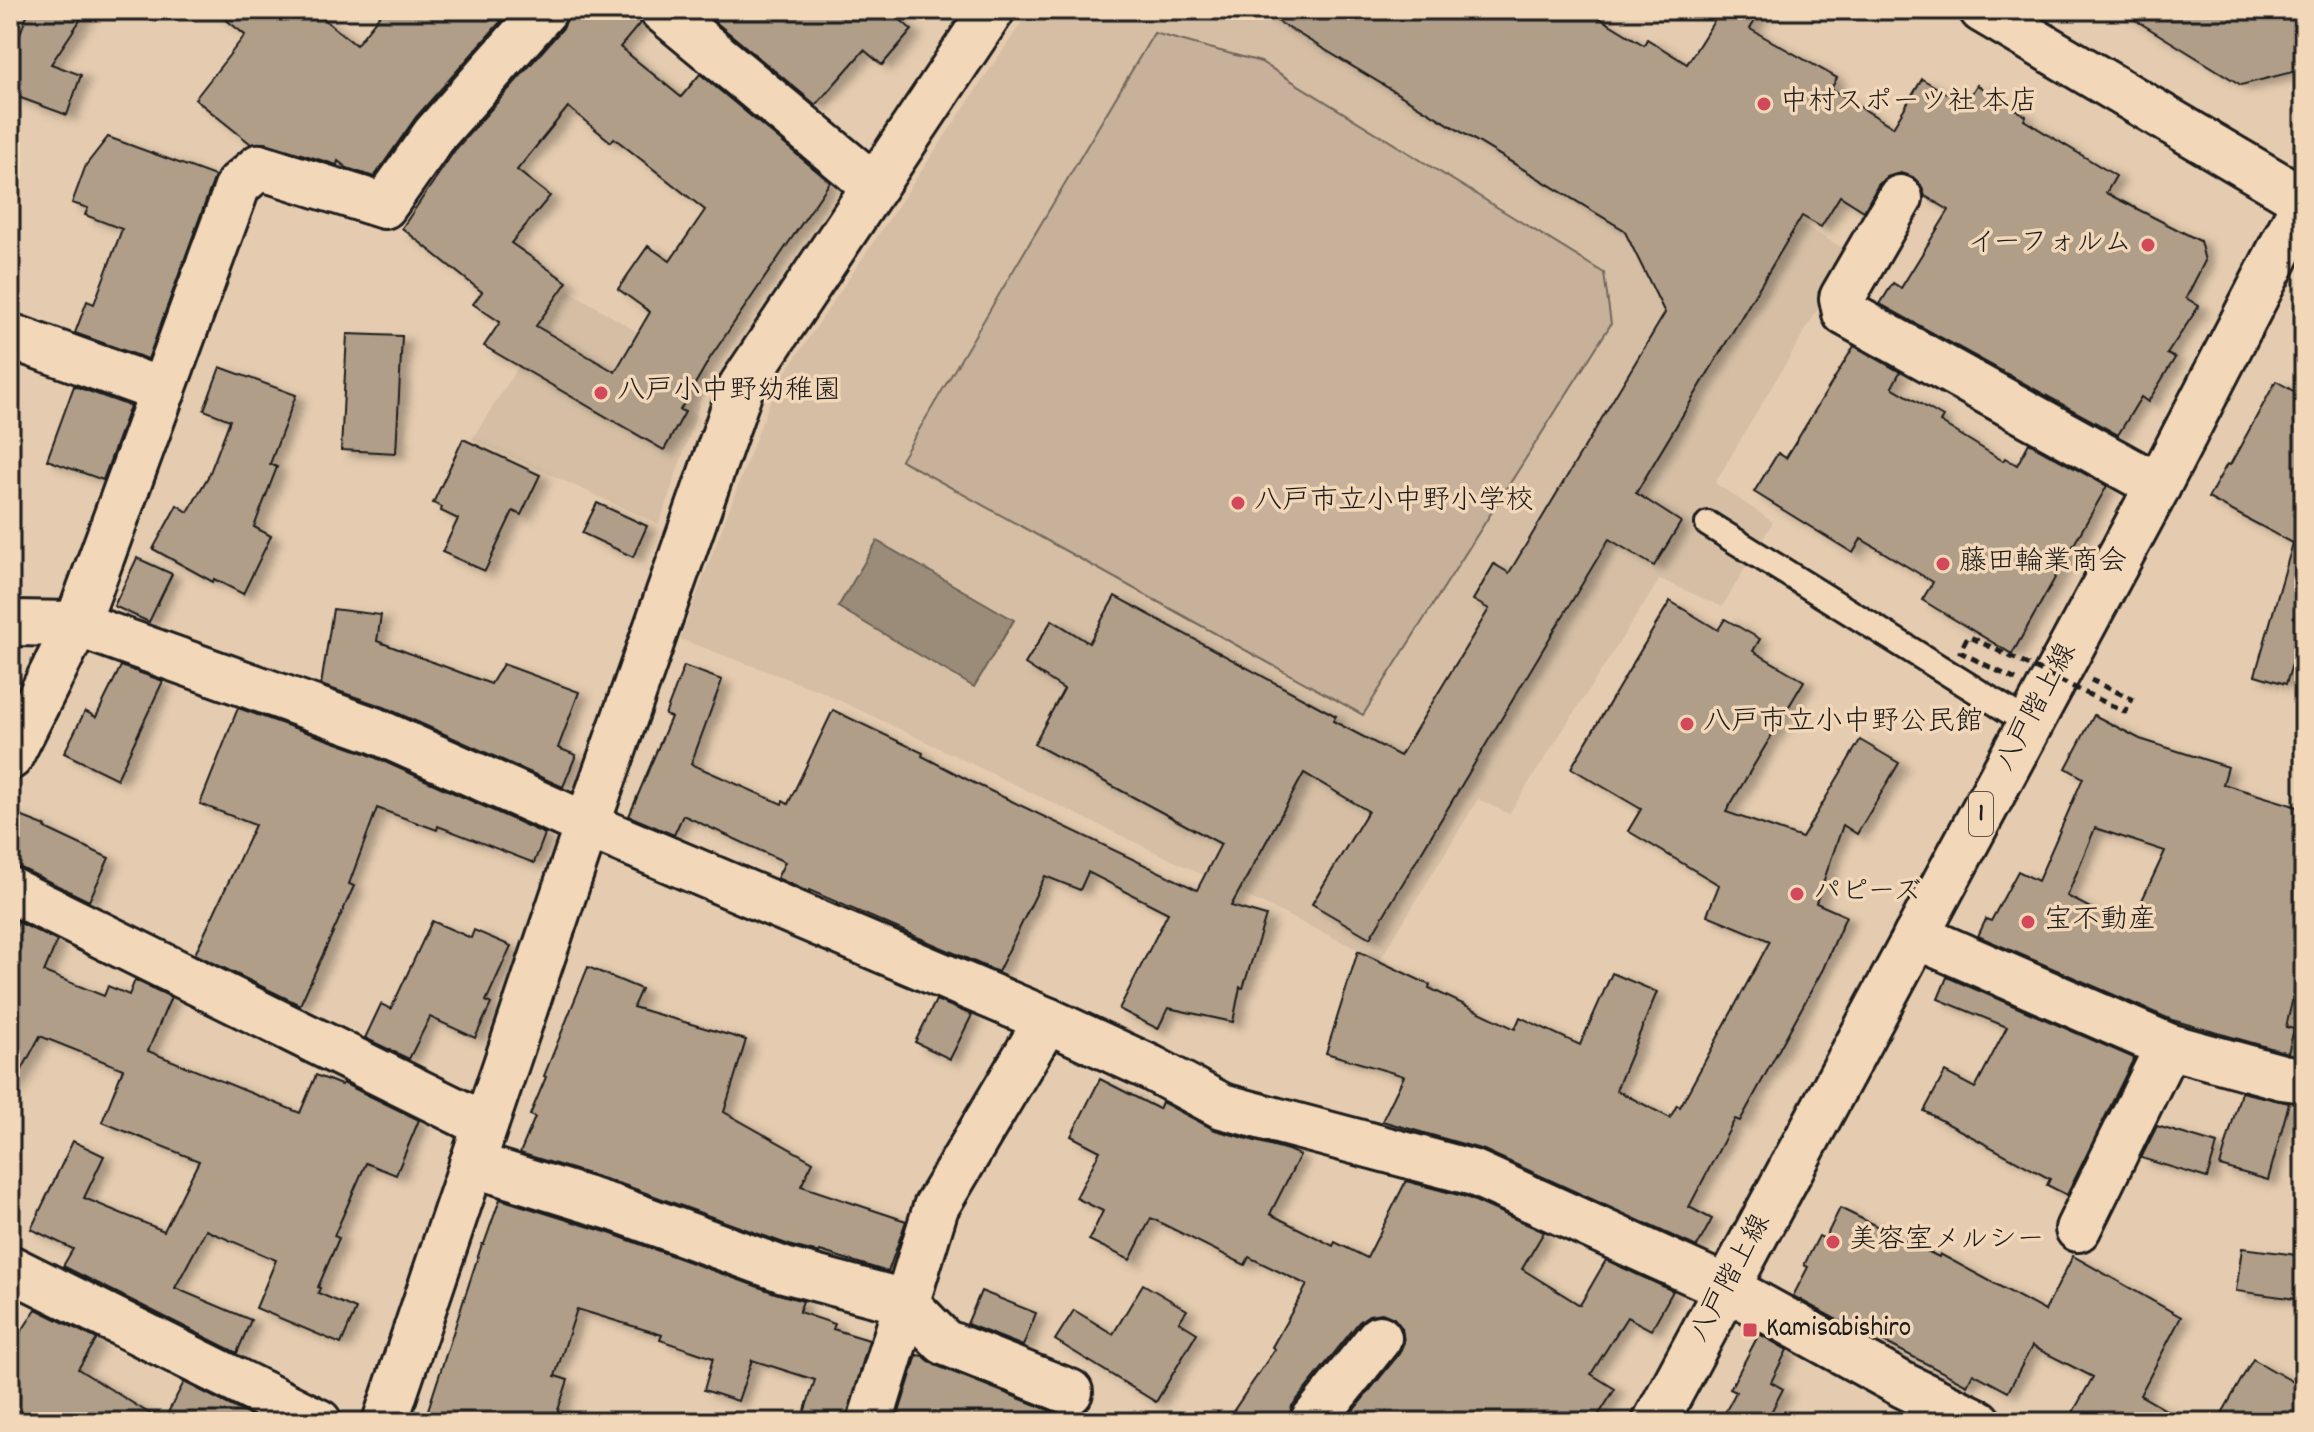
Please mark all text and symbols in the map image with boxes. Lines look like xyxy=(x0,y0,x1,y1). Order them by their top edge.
place label: 中村スポーツ社 本店 xyxy=(1780,84,2038,124)
marker: 中村スポーツ社 本店 xyxy=(1755,95,1773,113)
place label: イーフォルム xyxy=(1967,225,2132,265)
marker: イーフォルム xyxy=(2139,236,2157,254)
place label: 八戸小中野幼稚園 xyxy=(617,373,841,413)
marker: 八戸小中野幼稚園 xyxy=(592,384,610,402)
place label: 八戸市立小中野小学校 xyxy=(1254,483,1534,523)
marker: 八戸市立小中野小学校 xyxy=(1229,494,1247,512)
place label: 藤田輪業商会 xyxy=(1959,544,2127,584)
marker: 藤田輪業商会 xyxy=(1934,555,1952,573)
street label: 八戸階上線 xyxy=(1987,637,2089,779)
place label: 八戸市立小中野公民館 xyxy=(1703,704,1983,744)
marker: 八戸市立小中野公民館 xyxy=(1678,715,1696,733)
road number: 1 xyxy=(1969,792,1993,836)
place label: パピーズ xyxy=(1813,874,1921,914)
marker: パピーズ xyxy=(1788,885,1806,903)
place label: 宝不動産 xyxy=(2044,902,2156,942)
marker: 宝不動産 xyxy=(2019,913,2037,931)
street label: 八戸階上線 xyxy=(1681,1208,1783,1350)
place label: 美容室メルシー xyxy=(1849,1222,2044,1262)
marker: 美容室メルシー xyxy=(1824,1233,1842,1251)
place label: Kamisabishiro xyxy=(1766,1310,1911,1350)
marker: Kamisabishiro xyxy=(1741,1321,1759,1339)

